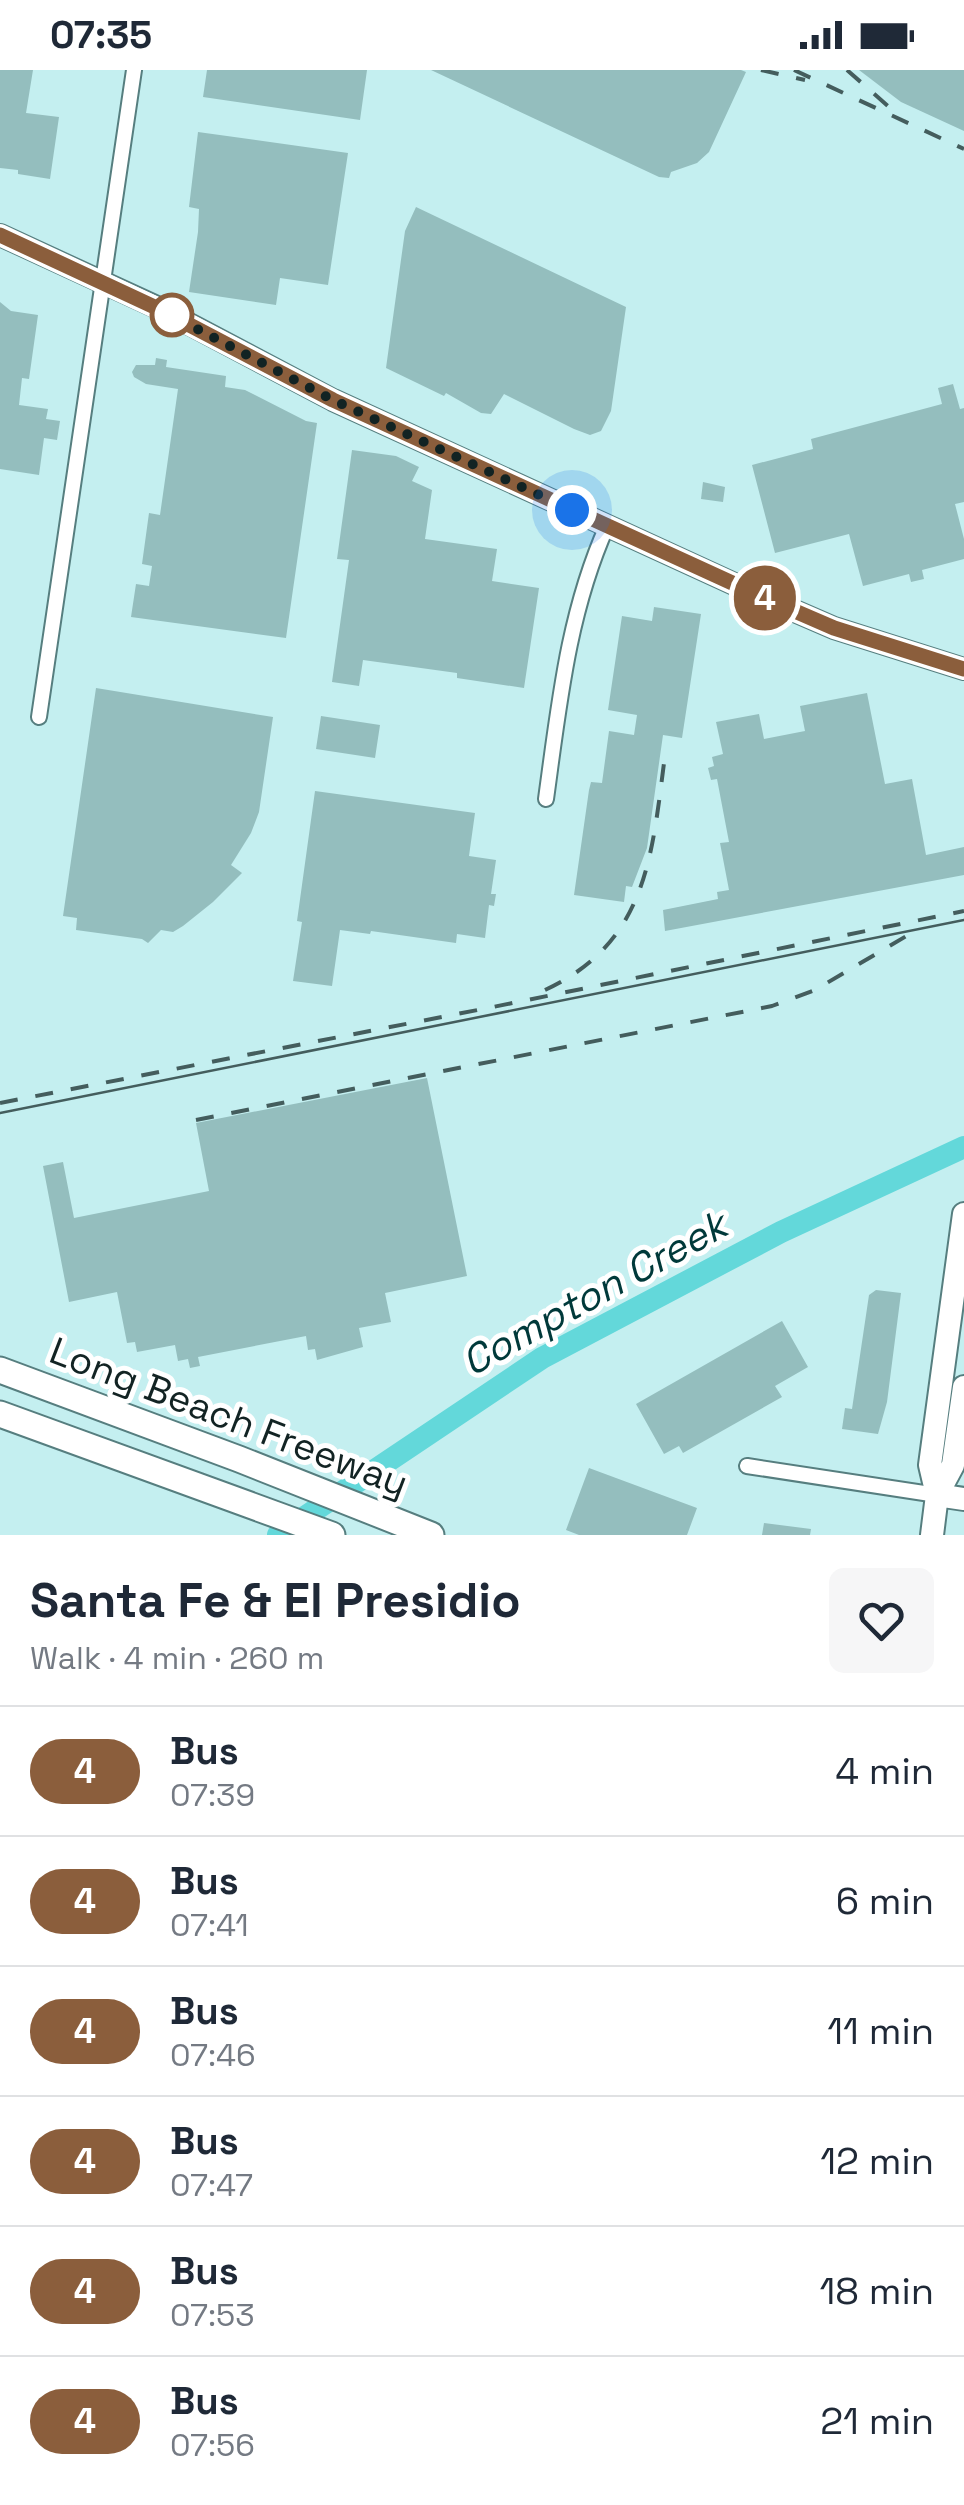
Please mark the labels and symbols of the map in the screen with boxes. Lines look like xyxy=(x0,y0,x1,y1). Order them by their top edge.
unlabelled marker xyxy=(151,294,193,336)
your location xyxy=(547,485,597,535)
line badge: 4 xyxy=(732,566,798,630)
water label: Compton Creek xyxy=(452,1197,740,1387)
street label: Long Beach Freeway xyxy=(43,1327,415,1507)

